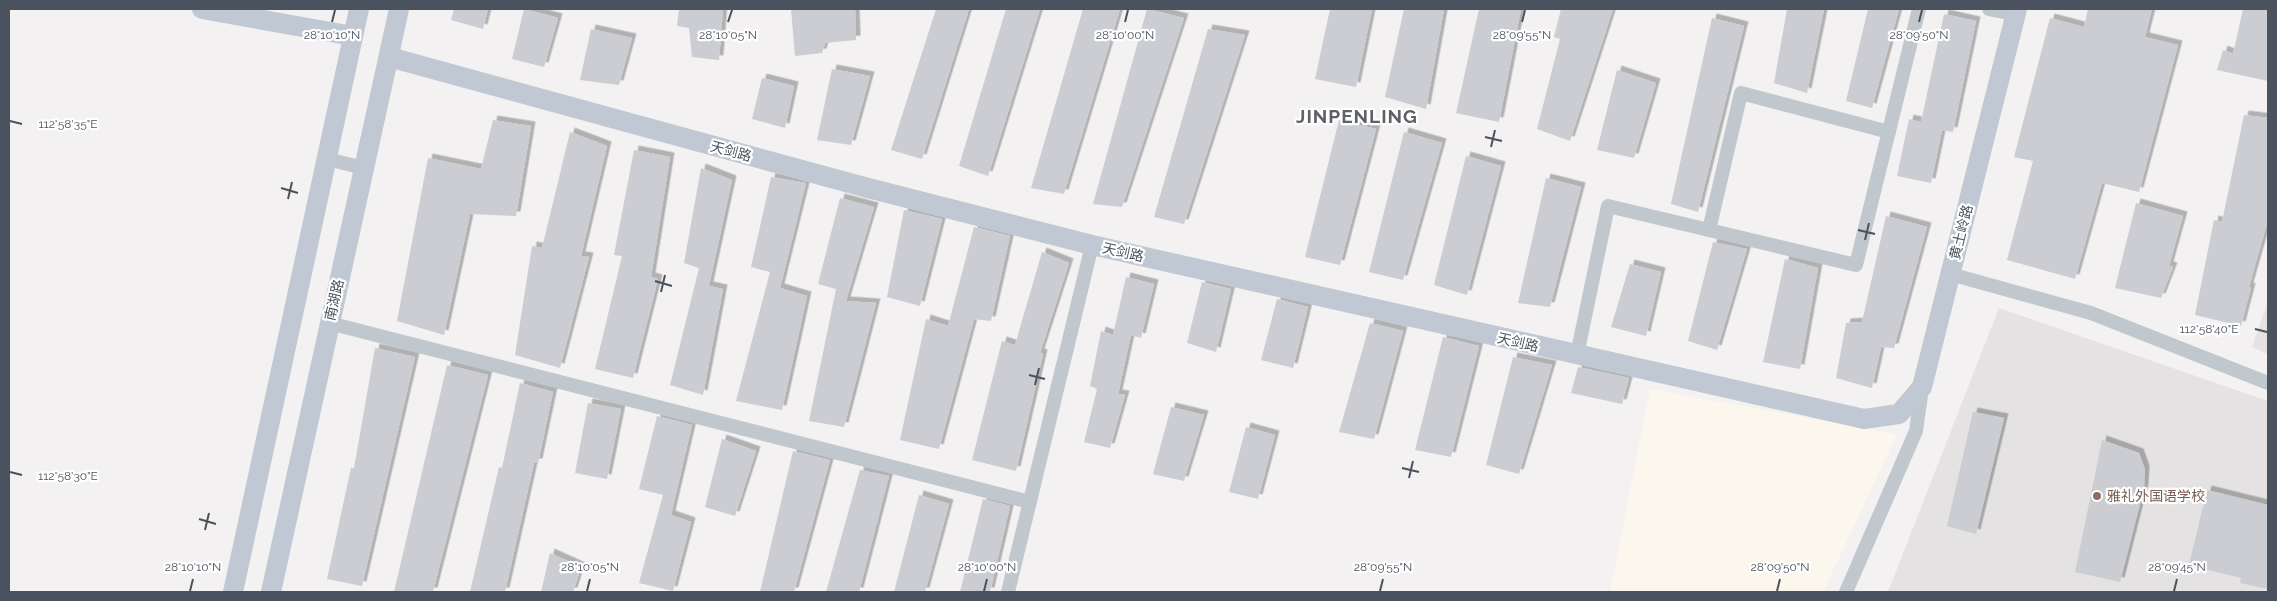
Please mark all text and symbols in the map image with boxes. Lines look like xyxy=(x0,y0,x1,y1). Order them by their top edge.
text: 28°10'10"N xyxy=(304,28,360,42)
text: 28°10'05"N xyxy=(699,28,757,42)
text: 28°10'00"N xyxy=(1096,28,1154,42)
text: 28°09'55"N xyxy=(1493,28,1551,42)
text: 28°09'50"N xyxy=(1889,28,1949,42)
district label: JINPENLING xyxy=(1296,105,1418,127)
text: 112°58'35"E xyxy=(38,117,98,131)
street label: 天剑路 xyxy=(709,138,753,164)
street label: 黄土岭路 xyxy=(1946,203,1976,261)
street label: 天剑路 xyxy=(1101,239,1145,265)
street label: 南湖路 xyxy=(321,278,347,322)
text: 112°58'40"E xyxy=(2179,322,2239,336)
street label: 天剑路 xyxy=(1496,329,1540,355)
text: 112°58'30"E xyxy=(38,469,98,483)
place label: 雅礼外国语学校 xyxy=(2107,488,2205,504)
marker: 雅礼外国语学校 xyxy=(2091,490,2103,502)
text: 28°10'10"N xyxy=(165,560,221,574)
text: 28°10'05"N xyxy=(561,560,619,574)
text: 28°10'00"N xyxy=(958,560,1016,574)
text: 28°09'55"N xyxy=(1354,560,1412,574)
text: 28°09'50"N xyxy=(1750,560,1810,574)
text: 28°09'45"N xyxy=(2148,560,2206,574)

